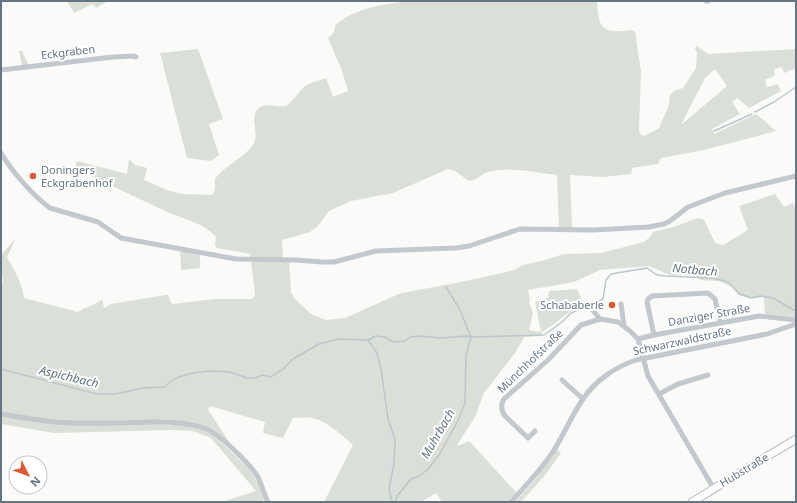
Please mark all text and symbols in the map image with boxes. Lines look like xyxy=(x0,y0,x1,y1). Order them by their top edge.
street label: Eckgraben xyxy=(40,41,96,62)
place label: Doningers Eckgrabenhof xyxy=(41,162,114,190)
marker: Doningers Eckgrabenhof xyxy=(28,171,38,181)
water label: Notbach xyxy=(672,259,718,280)
place label: Schababerle xyxy=(540,297,604,312)
marker: Schababerle xyxy=(607,300,617,310)
street label: Danziger Straße xyxy=(667,300,751,329)
street label: Schwarzwaldstraße xyxy=(631,323,732,358)
street label: Münchhofstraße xyxy=(494,325,566,396)
water label: Aspichbach xyxy=(37,361,101,392)
water label: Muhrbach xyxy=(416,406,459,462)
street label: Hubstraße xyxy=(716,449,771,490)
north arrow xyxy=(8,455,48,495)
text: N xyxy=(27,474,44,490)

